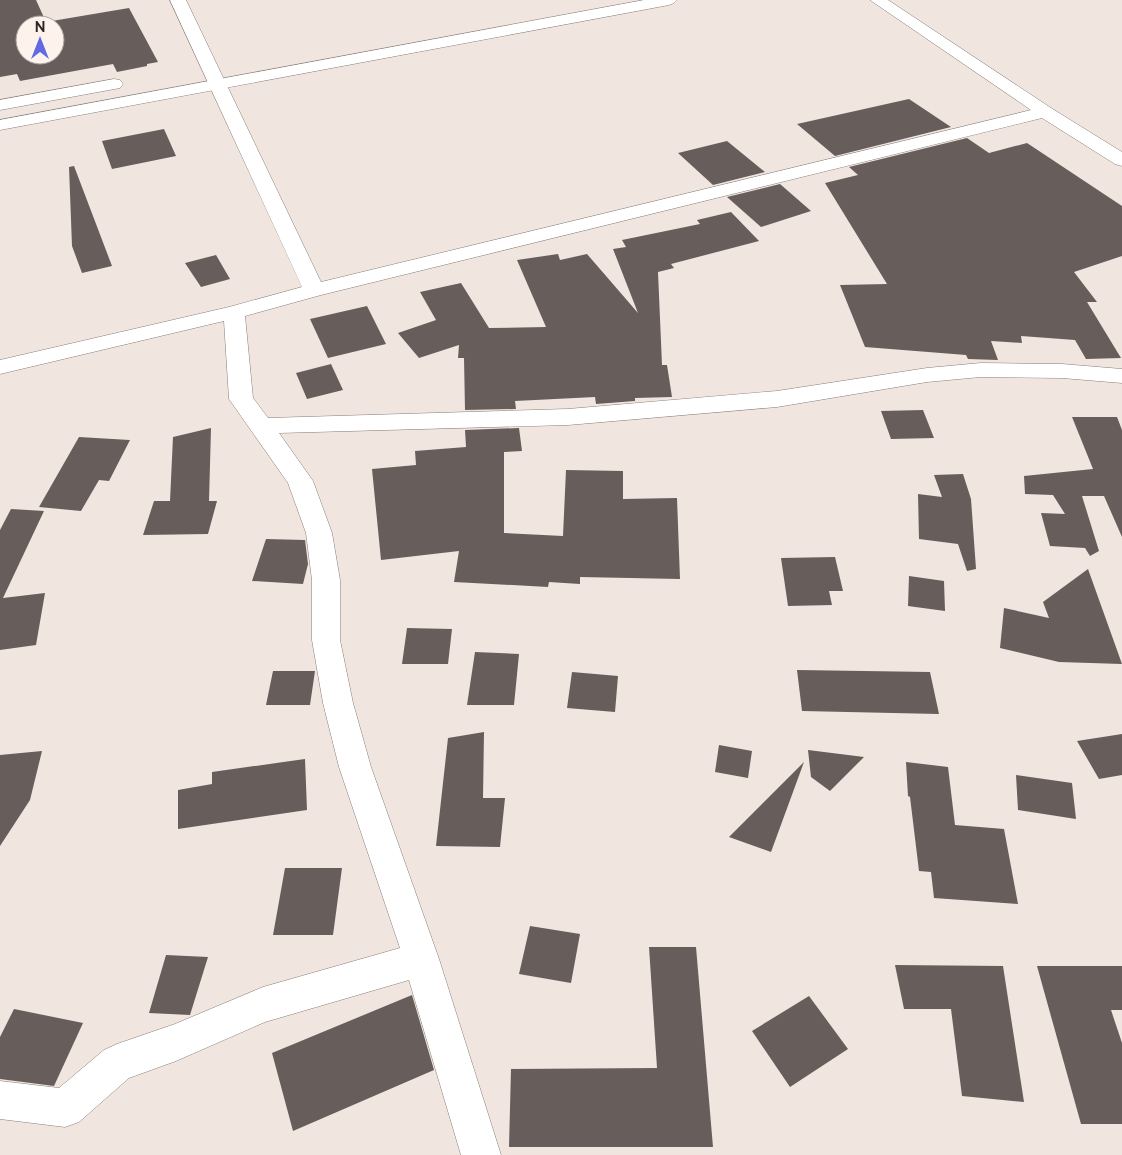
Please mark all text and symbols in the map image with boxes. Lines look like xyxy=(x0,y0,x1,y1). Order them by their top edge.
north arrow xyxy=(15,15,65,65)
text: N xyxy=(35,19,45,35)

